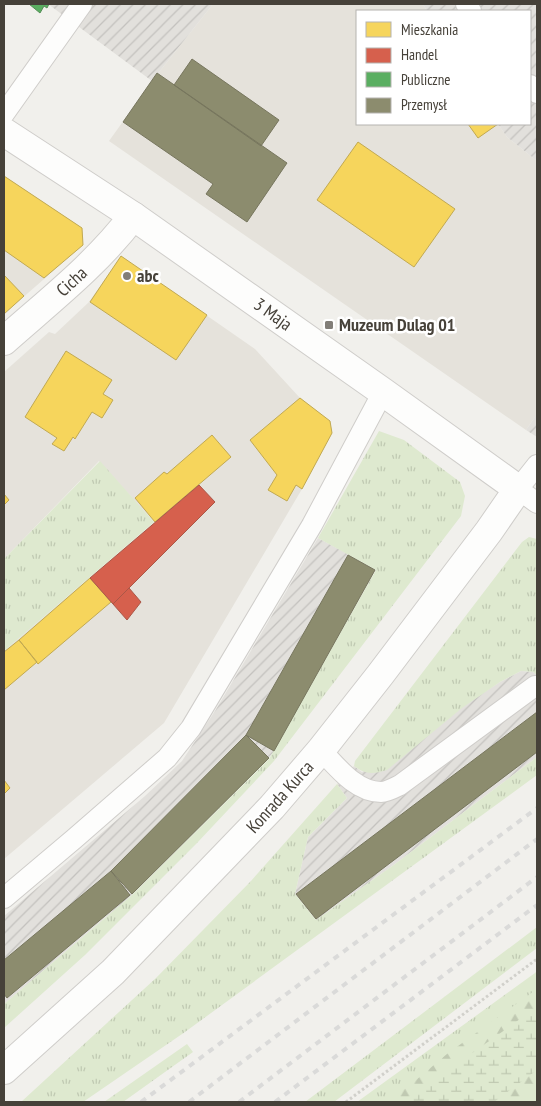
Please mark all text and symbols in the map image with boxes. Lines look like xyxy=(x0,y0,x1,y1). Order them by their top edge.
legend xyxy=(356,10,531,125)
text: Mieszkania xyxy=(401,20,458,39)
text: Handel xyxy=(401,45,438,64)
text: Publiczne xyxy=(401,70,450,89)
text: Przemysł xyxy=(401,95,447,114)
street label: Cicha xyxy=(51,261,92,301)
place label: abc xyxy=(137,264,159,287)
marker: abc xyxy=(121,270,133,282)
street label: 3 Maja xyxy=(249,293,297,335)
place label: Muzeum Dulag 01 xyxy=(339,313,455,336)
marker: Muzeum Dulag 01 xyxy=(323,319,335,331)
street label: Konrada Kurca xyxy=(241,756,318,838)

